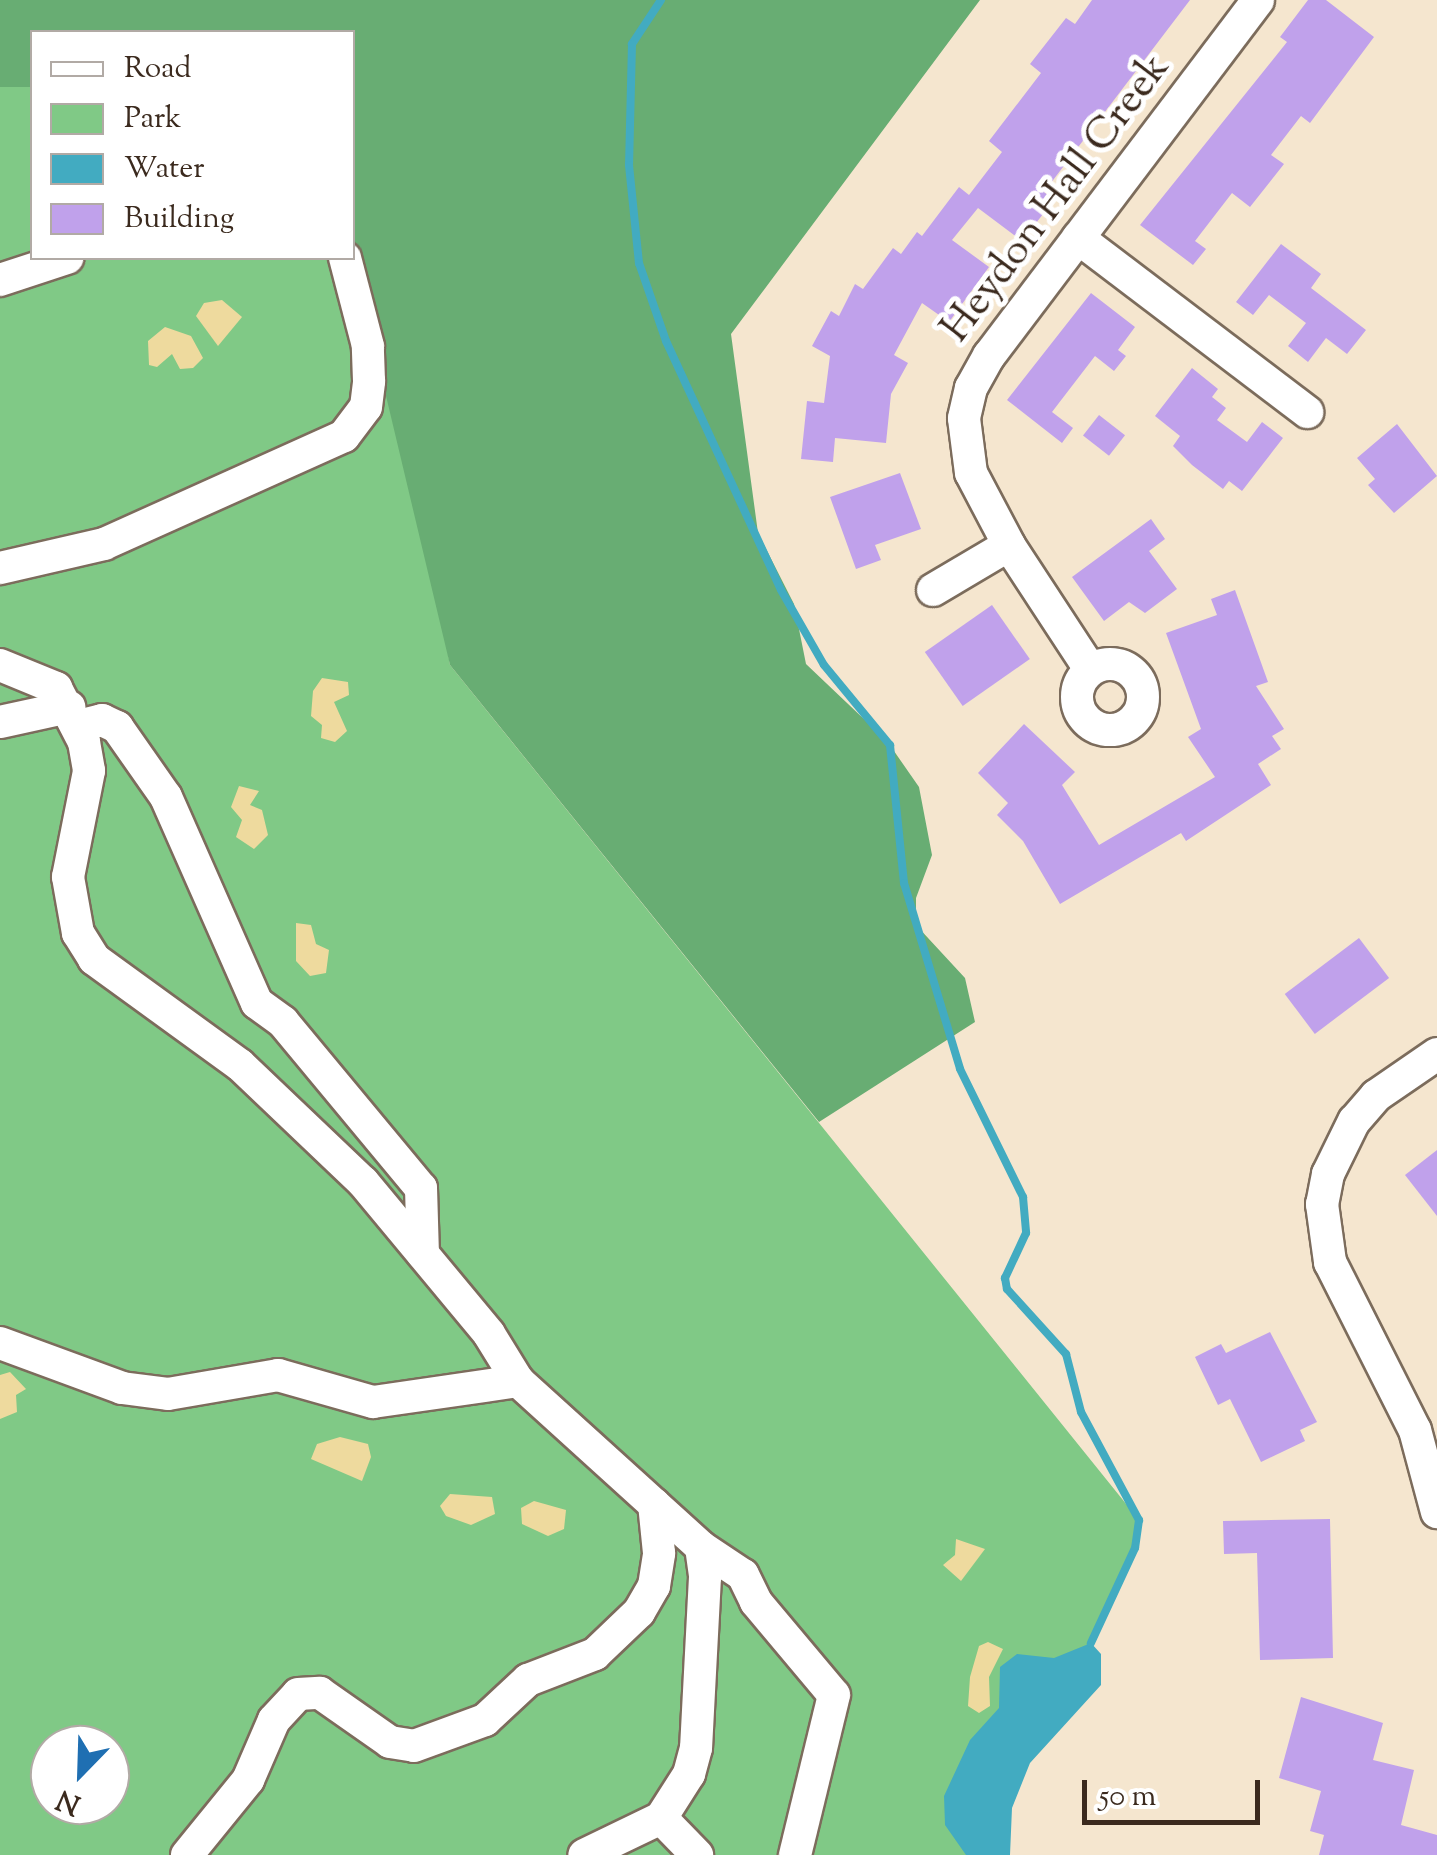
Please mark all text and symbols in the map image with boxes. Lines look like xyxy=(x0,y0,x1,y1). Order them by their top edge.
legend xyxy=(30,30,355,260)
street label: Heydon Hall Creek xyxy=(932,45,1182,353)
text: Road xyxy=(124,48,191,91)
text: Park xyxy=(124,98,181,141)
text: Water xyxy=(124,148,205,191)
text: Building xyxy=(124,198,234,241)
north arrow xyxy=(30,1725,130,1825)
scale bar xyxy=(1087,1760,1264,1822)
text: 50 m xyxy=(1099,1776,1156,1819)
text: N xyxy=(51,1778,87,1824)

